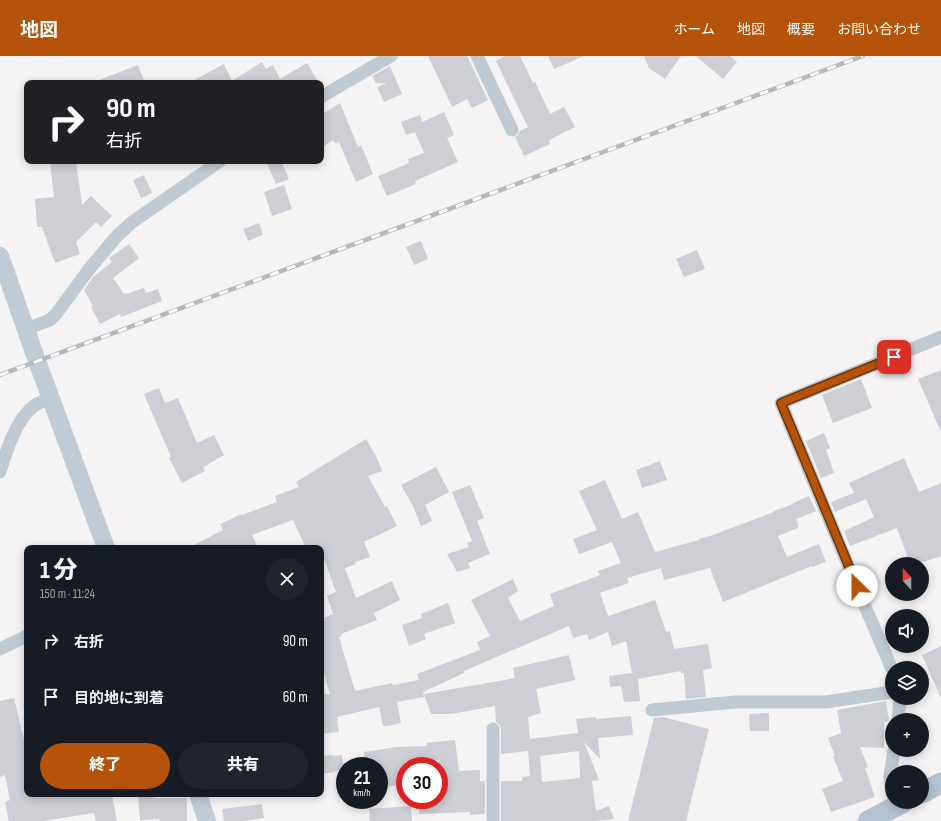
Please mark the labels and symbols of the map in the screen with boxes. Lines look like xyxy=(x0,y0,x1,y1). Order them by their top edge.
pin xyxy=(877,340,911,374)
north arrow xyxy=(885,557,929,601)
position arrow xyxy=(836,565,878,607)
speed limit sign: 30 xyxy=(396,757,448,809)

